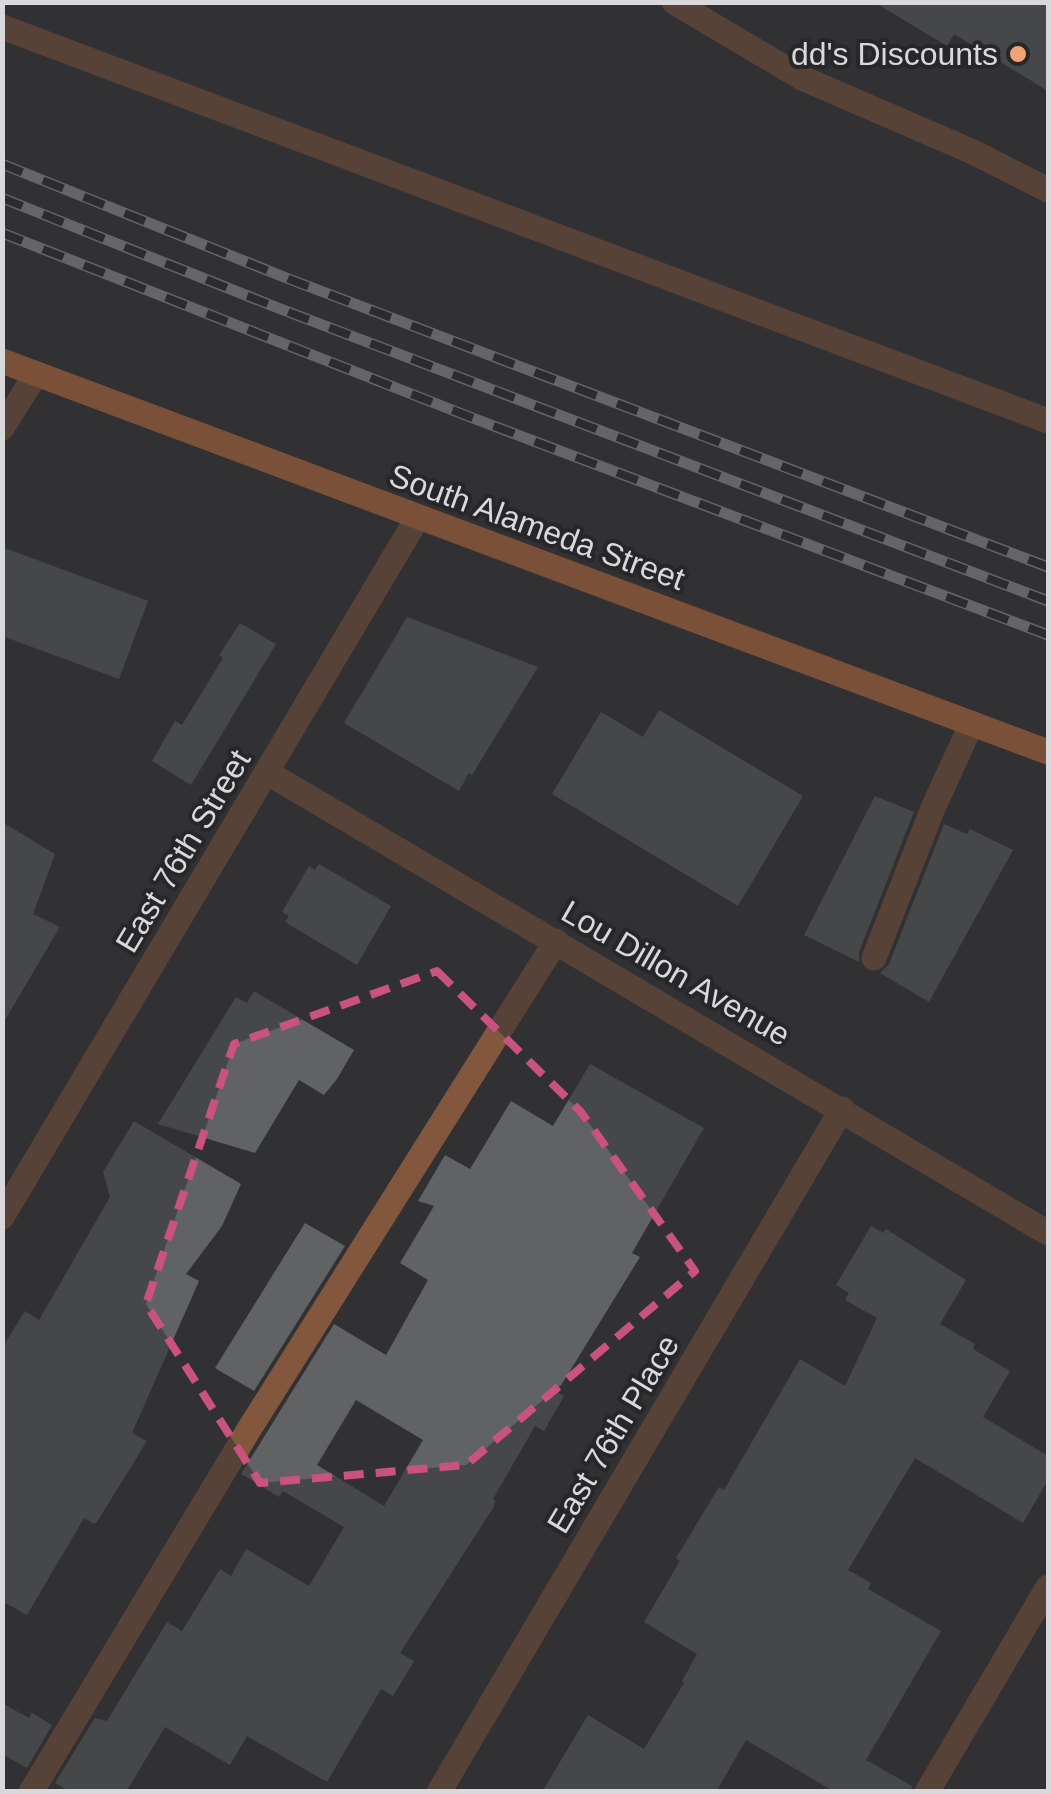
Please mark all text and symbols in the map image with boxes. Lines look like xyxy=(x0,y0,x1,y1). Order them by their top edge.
place label: dd's Discounts xyxy=(791,36,998,72)
marker: dd's Discounts xyxy=(1007,43,1029,65)
street label: South Alameda Street xyxy=(385,457,690,597)
street label: East 76th Street xyxy=(108,743,258,959)
street label: Lou Dillon Avenue xyxy=(556,893,796,1053)
street label: East 76th Place xyxy=(540,1329,686,1539)

